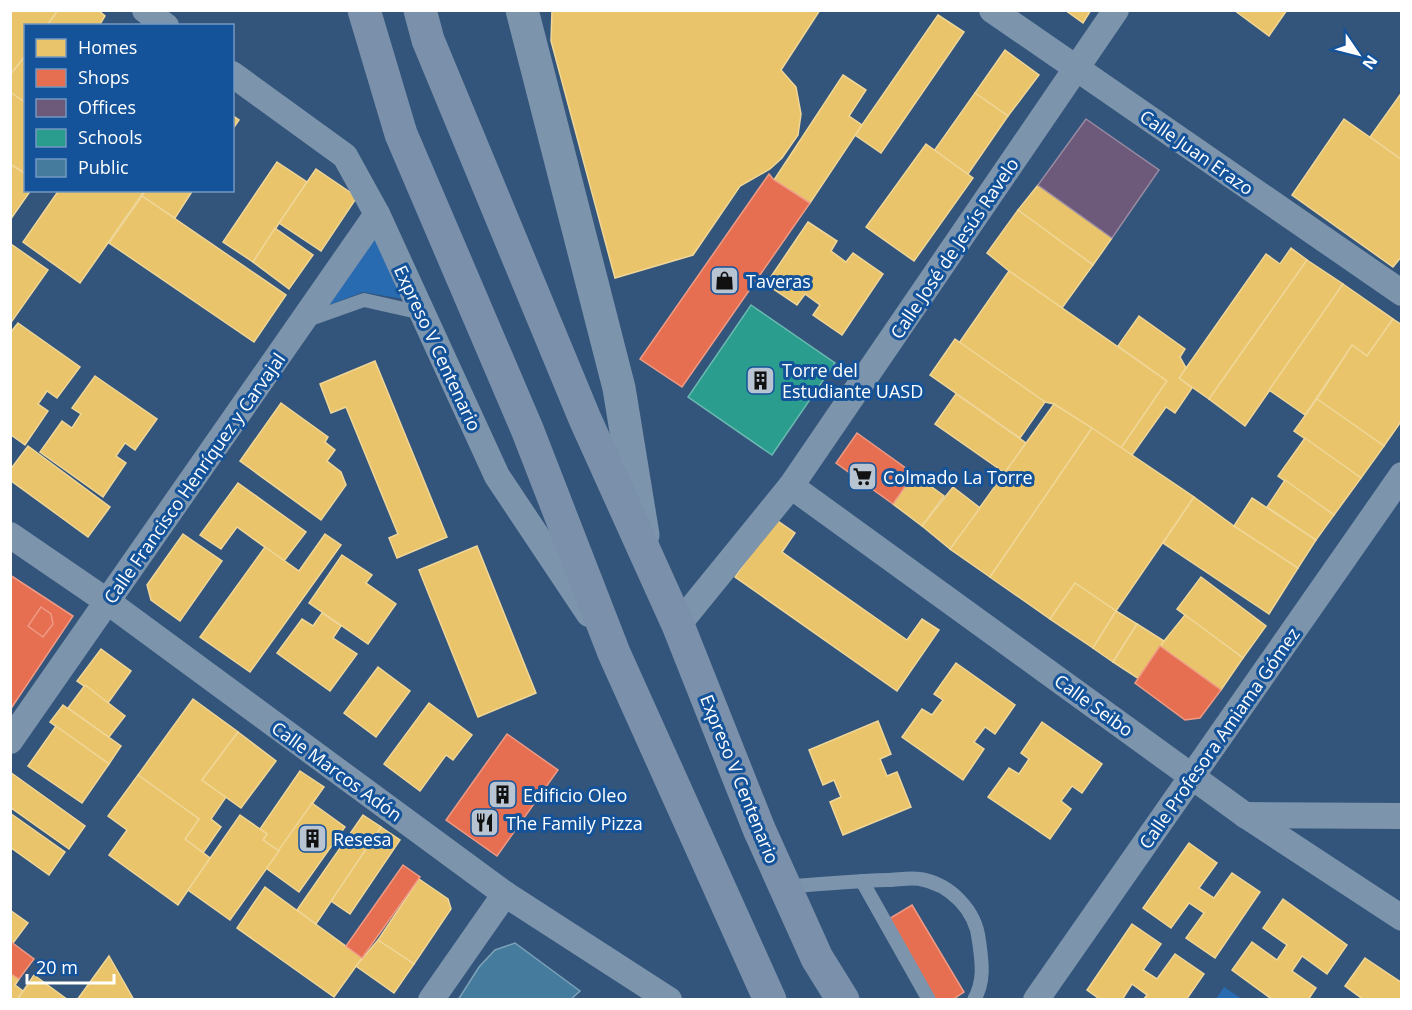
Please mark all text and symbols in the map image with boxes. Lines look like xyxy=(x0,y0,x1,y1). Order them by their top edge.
legend xyxy=(24,24,234,192)
north arrow xyxy=(1328,24,1388,84)
text: Homes xyxy=(78,35,137,59)
text: N xyxy=(1358,51,1383,74)
text: Shops xyxy=(78,65,129,89)
text: Offices xyxy=(78,95,136,119)
street label: Calle Juan Erazo xyxy=(1135,104,1259,200)
text: Schools xyxy=(78,125,142,149)
street label: Calle José de Jesús Ravelo xyxy=(884,153,1024,343)
text: Public xyxy=(78,155,129,179)
street label: Expreso V Centenario xyxy=(389,261,487,435)
shop icon: Taveras xyxy=(709,265,741,297)
place label: Taveras xyxy=(746,269,811,293)
street label: Calle Francisco Henríquez y Carvajal xyxy=(98,348,290,608)
place label: Torre del Estudiante UASD xyxy=(782,358,923,403)
building icon: Torre del Estudiante UASD xyxy=(745,364,777,396)
supermarket icon: Colmado La Torre xyxy=(846,461,878,493)
place label: Colmado La Torre xyxy=(883,465,1033,489)
street label: Calle Profesora Amiama Gómez xyxy=(1133,623,1305,853)
street label: Calle Seibo xyxy=(1050,668,1138,742)
street label: Expreso V Centenario xyxy=(695,691,785,867)
street label: Calle Marcos Adón xyxy=(267,716,407,826)
building icon: Edificio Oleo xyxy=(486,779,518,811)
place label: Edificio Oleo xyxy=(523,783,627,807)
restaurant icon: The Family Pizza xyxy=(469,807,501,839)
place label: The Family Pizza xyxy=(506,811,643,835)
building icon: Resesa xyxy=(296,823,328,855)
place label: Resesa xyxy=(333,827,391,851)
scale bar xyxy=(27,947,114,985)
text: 20 m xyxy=(36,955,78,979)

